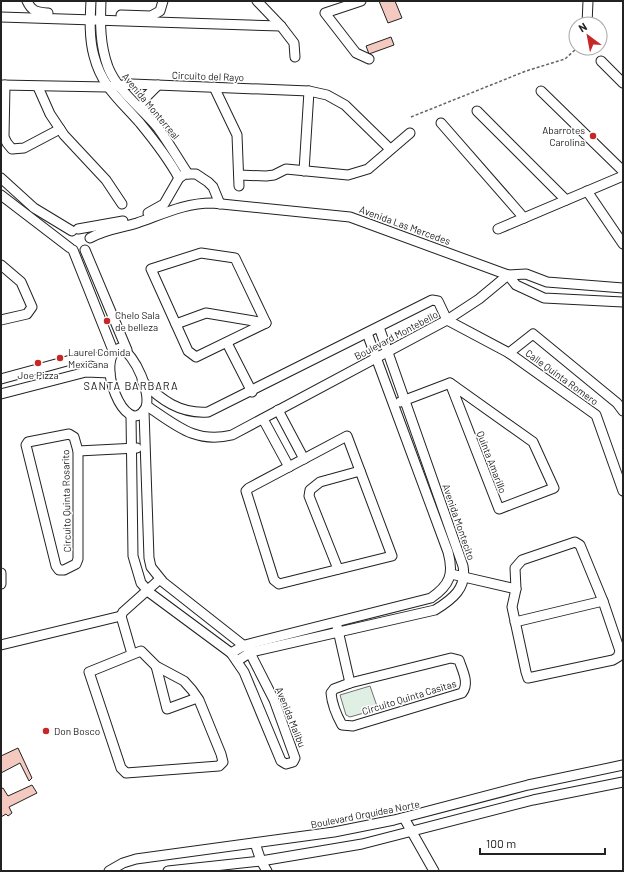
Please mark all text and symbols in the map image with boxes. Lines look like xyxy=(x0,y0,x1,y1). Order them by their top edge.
north arrow xyxy=(568,16,608,56)
text: N xyxy=(576,20,589,35)
street label: Circuito del Rayo xyxy=(172,69,244,83)
street label: Avenida Monterreal xyxy=(120,70,182,142)
place label: Abarrotes Carolina xyxy=(542,124,585,148)
marker: Abarrotes Carolina xyxy=(588,131,598,141)
street label: Avenida Las Mercedes xyxy=(358,203,452,247)
street label: Boulevard Montebello xyxy=(352,308,440,362)
place label: Chelo Sala de belleza xyxy=(115,309,160,333)
marker: Chelo Sala de belleza xyxy=(102,316,112,326)
place label: Laurel Comida Mexicana xyxy=(68,346,130,370)
street label: Calle Quinta Romero xyxy=(523,347,601,407)
marker: Laurel Comida Mexicana xyxy=(55,353,65,363)
marker: Joe Pizza xyxy=(33,358,43,368)
place label: Joe Pizza xyxy=(17,369,59,381)
district label: SANTA BARBARA xyxy=(83,379,179,392)
street label: Quinta Amarillo xyxy=(475,429,509,495)
street label: Circuito Quinta Rosarito xyxy=(59,450,73,552)
street label: Avenida Montecito xyxy=(440,482,478,562)
street label: Circuito Quinta Casitas xyxy=(360,677,458,717)
street label: Avenida Malibu xyxy=(273,685,309,749)
place label: Don Bosco xyxy=(54,725,100,737)
marker: Don Bosco xyxy=(41,726,51,736)
street label: Boulevard Orquídea Norte xyxy=(309,798,421,830)
scale bar xyxy=(480,830,605,856)
text: 100 m xyxy=(486,836,516,850)

